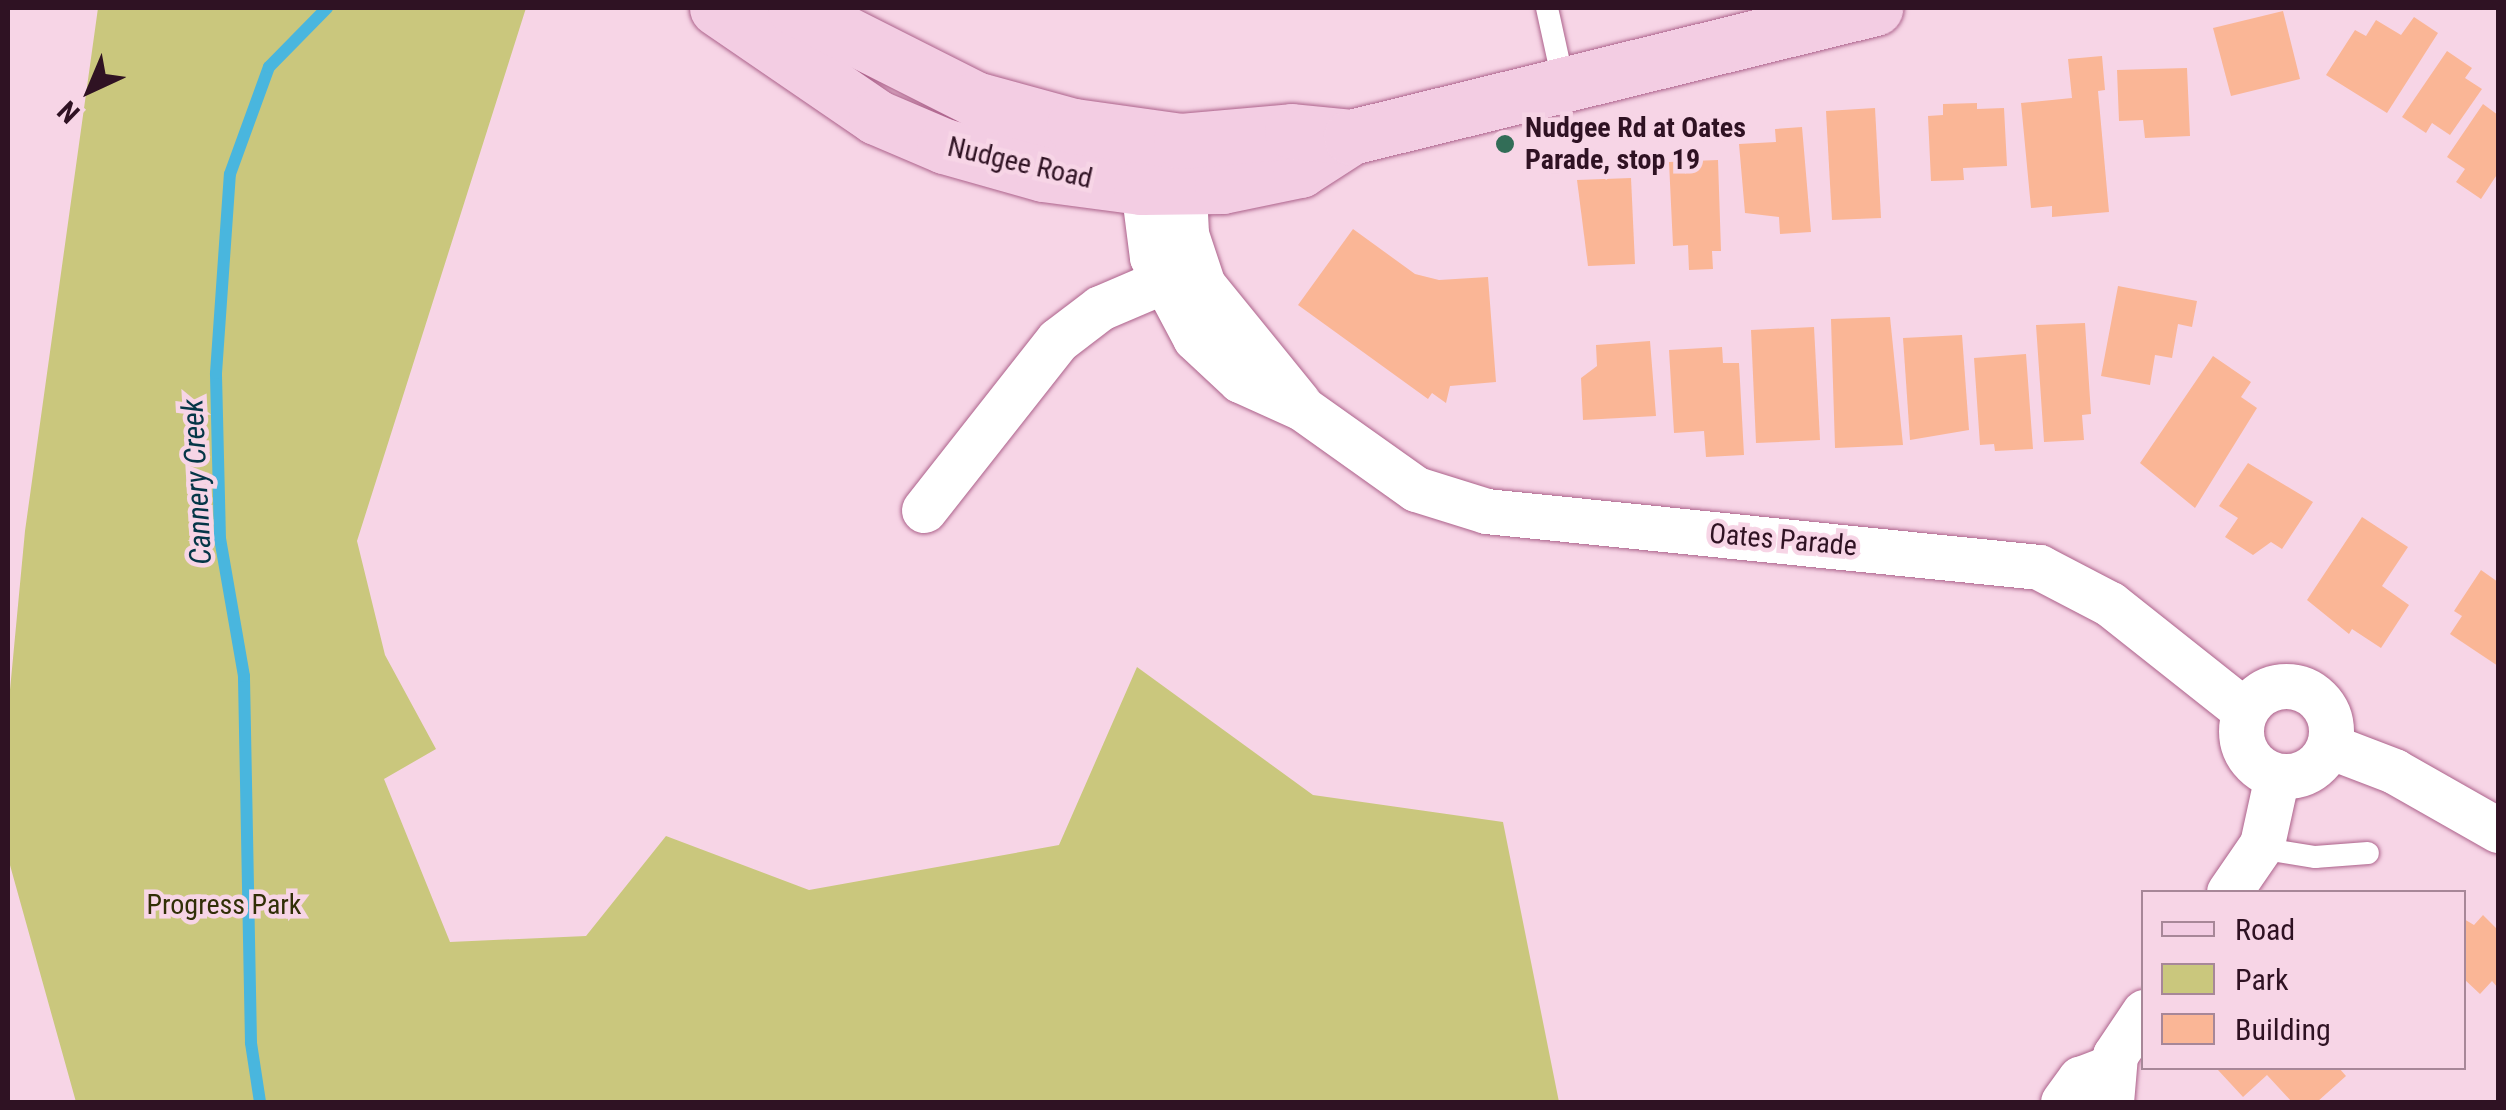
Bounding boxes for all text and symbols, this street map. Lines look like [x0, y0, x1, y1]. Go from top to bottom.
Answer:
north arrow [40, 40, 140, 140]
text: N [51, 94, 86, 130]
place label: Nudgee Rd at Oates Parade, stop 19 [1525, 111, 1746, 177]
street label: Nudgee Road [944, 130, 1096, 196]
marker: Nudgee Rd at Oates Parade, stop 19 [1494, 133, 1516, 155]
water label: Cannery Creek [175, 398, 219, 566]
street label: Oates Parade [1708, 517, 1858, 563]
park label: Progress Park [147, 888, 301, 922]
legend [2141, 890, 2466, 1070]
text: Road [2235, 912, 2295, 947]
text: Park [2235, 962, 2289, 997]
text: Building [2235, 1012, 2331, 1047]

